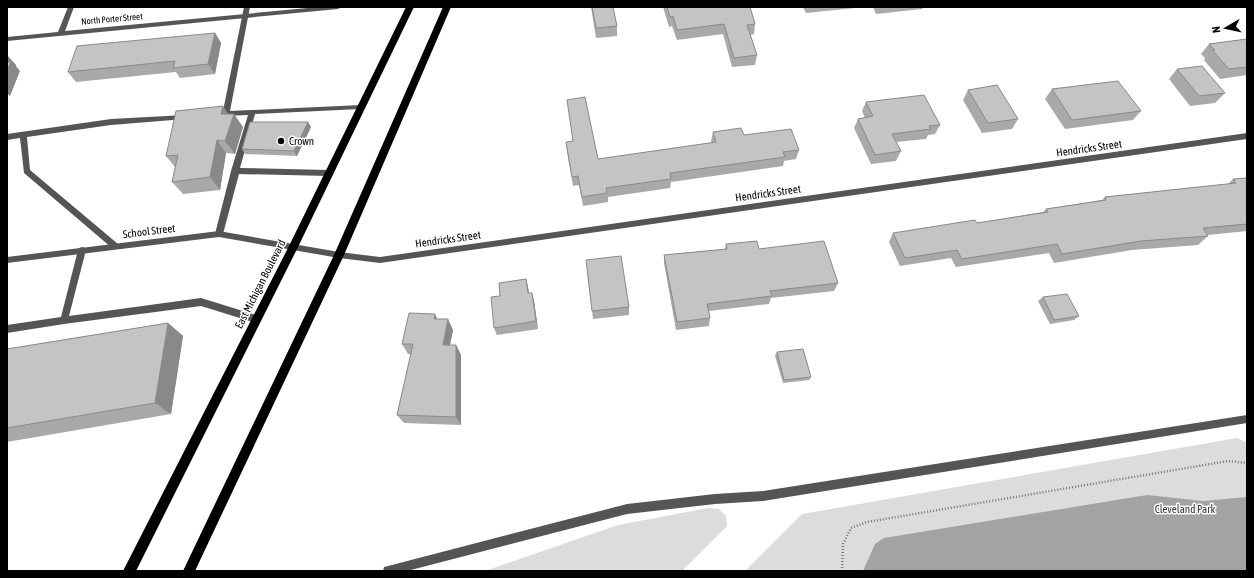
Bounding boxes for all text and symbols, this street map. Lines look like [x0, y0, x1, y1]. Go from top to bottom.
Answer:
north arrow [1206, 8, 1246, 48]
street label: North Porter Street [81, 11, 144, 27]
text: N [1210, 25, 1223, 34]
place label: Crown [289, 135, 314, 147]
marker: Crown [276, 136, 286, 146]
street label: Hendricks Street [1055, 137, 1123, 159]
street label: Hendricks Street [734, 182, 802, 204]
street label: School Street [122, 222, 176, 240]
street label: Hendricks Street [414, 228, 482, 250]
street label: East Michigan Boulevard [232, 238, 288, 330]
park label: Cleveland Park [1155, 503, 1215, 515]

